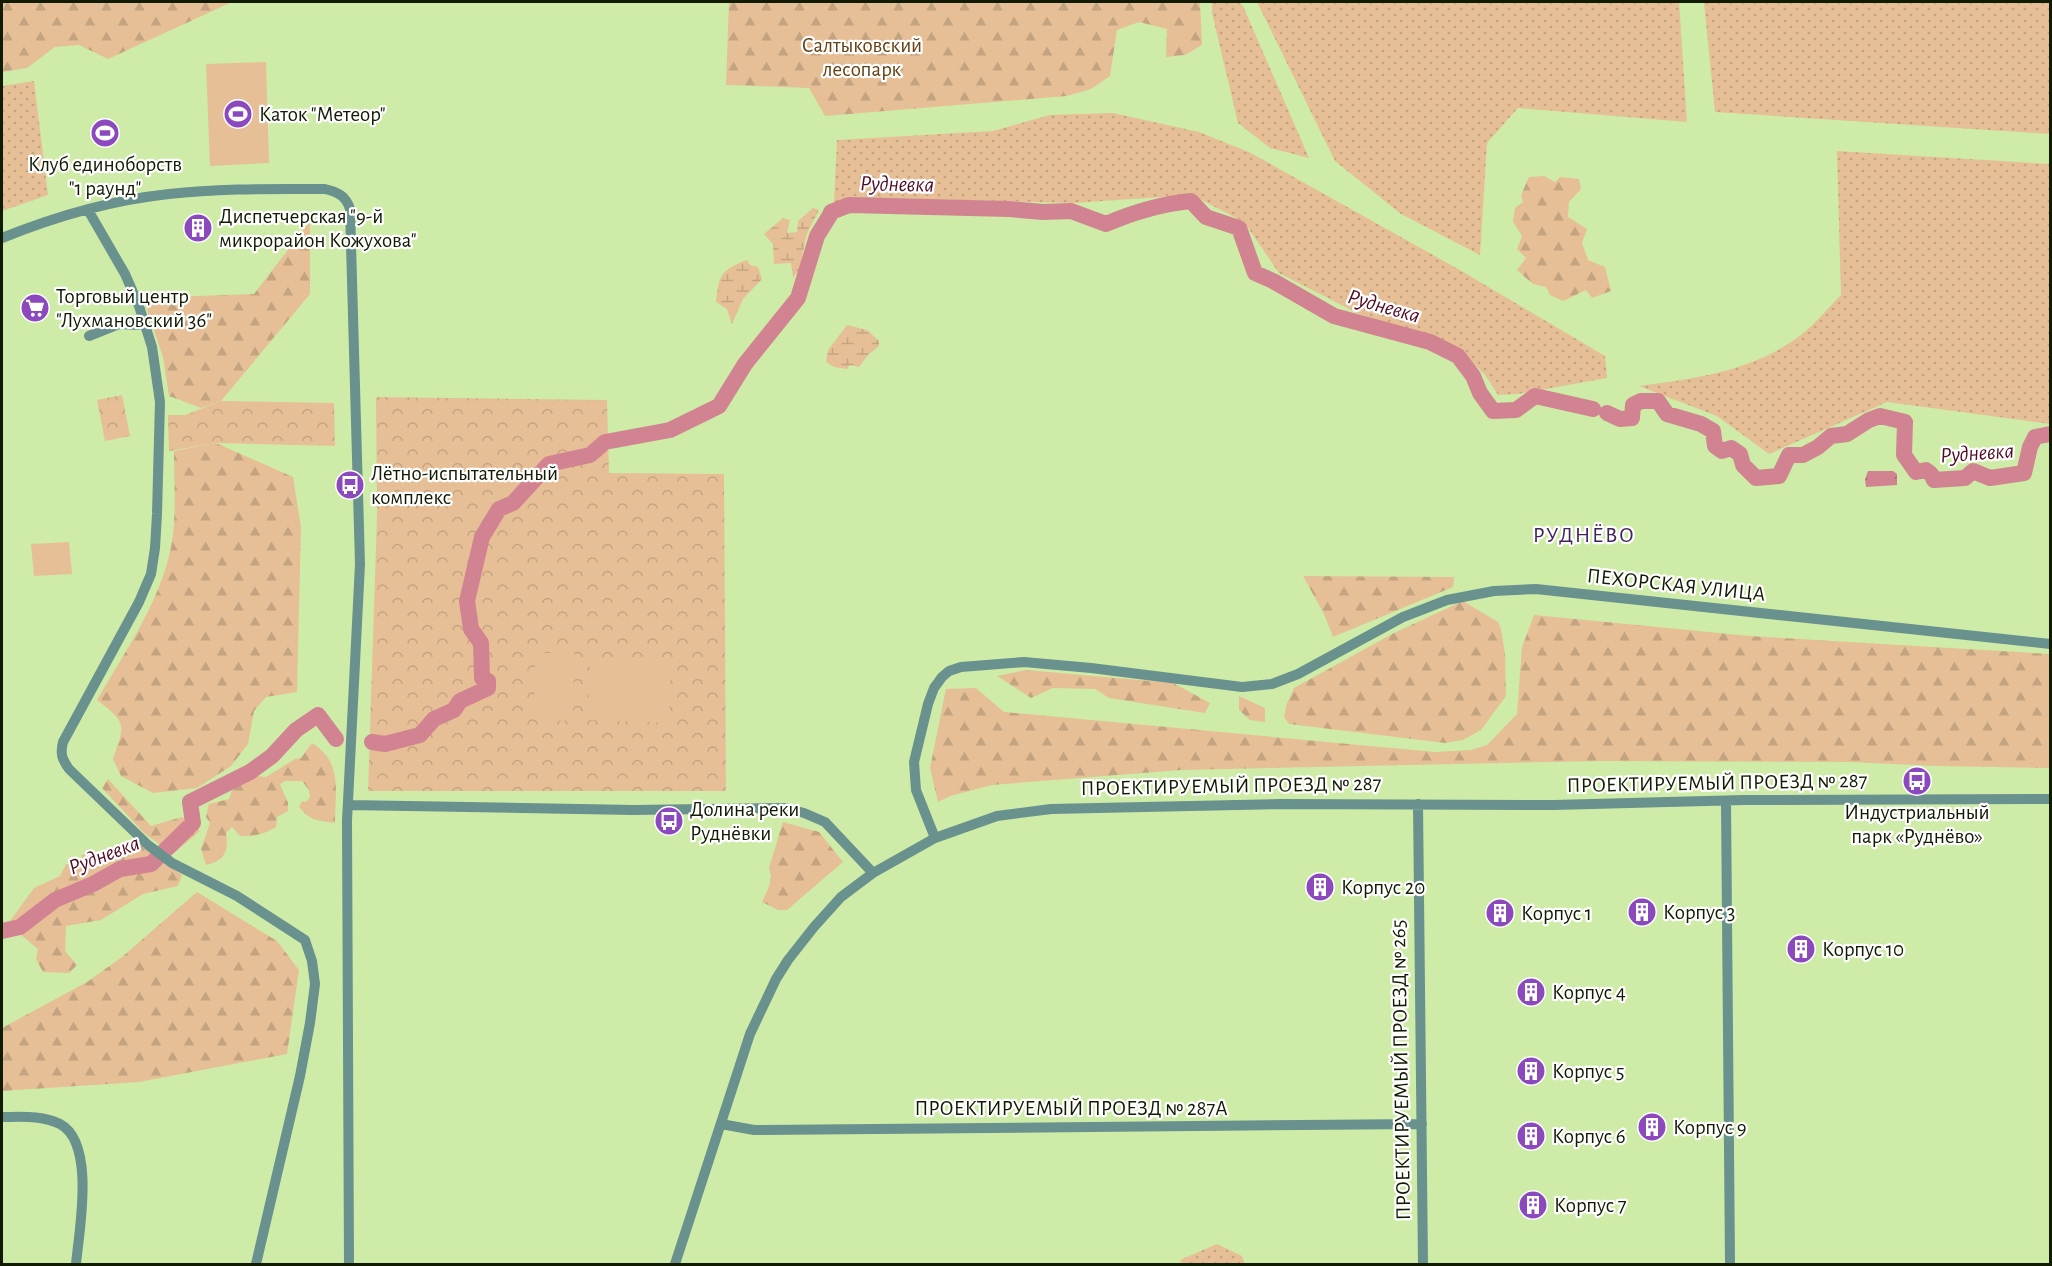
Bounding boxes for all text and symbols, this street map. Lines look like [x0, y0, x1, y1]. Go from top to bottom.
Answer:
park label: Салтыковский лесопарк [802, 35, 922, 80]
sports icon: Каток "Метеор" [222, 98, 254, 130]
place label: Каток "Метеор" [259, 104, 386, 125]
sports icon: Клуб единоборств "1 раунд" [89, 117, 121, 149]
place label: Клуб единоборств "1 раунд" [28, 154, 182, 199]
water label: Рудневка [860, 172, 934, 196]
place label: Диспетчерская "9-й микрорайон Кожухова" [219, 206, 417, 251]
building icon: Диспетчерская "9-й микрорайон Кожухова" [182, 212, 214, 244]
water label: Рудневка [1345, 285, 1423, 327]
place label: Торговый центр "Лухмановский 36" [56, 286, 212, 331]
supermarket icon: Торговый центр "Лухмановский 36" [19, 292, 51, 324]
water label: Рудневка [1939, 439, 2015, 467]
place label: Лётно-испытательный комплекс [371, 463, 558, 508]
bus stop icon: Лётно-испытательный комплекс [334, 469, 366, 501]
district label: РУДНЁВО [1533, 524, 1635, 546]
street label: ПЕХОРСКАЯ УЛИЦА [1586, 565, 1766, 605]
bus stop icon: Индустриальный парк «Руднёво» [1901, 765, 1933, 797]
street label: ПРОЕКТИРУЕМЫЙ ПРОЕЗД № 287 [1566, 769, 1868, 796]
street label: ПРОЕКТИРУЕМЫЙ ПРОЕЗД № 287 [1080, 772, 1382, 799]
place label: Долина реки Руднёвки [690, 799, 799, 844]
place label: Индустриальный парк «Руднёво» [1844, 802, 1990, 847]
bus stop icon: Долина реки Руднёвки [653, 805, 685, 837]
water label: Рудневка [66, 831, 142, 879]
building icon: Корпус 20 [1304, 871, 1336, 903]
place label: Корпус 20 [1341, 877, 1425, 898]
building icon: Корпус 3 [1626, 896, 1658, 928]
building icon: Корпус 1 [1484, 897, 1516, 929]
place label: Корпус 3 [1663, 902, 1735, 923]
place label: Корпус 1 [1521, 903, 1592, 924]
street label: ПРОЕКТИРУЕМЫЙ ПРОЕЗД № 265 [1387, 920, 1414, 1220]
building icon: Корпус 10 [1785, 933, 1817, 965]
place label: Корпус 10 [1822, 939, 1904, 960]
building icon: Корпус 4 [1515, 976, 1547, 1008]
place label: Корпус 4 [1552, 982, 1626, 1003]
building icon: Корпус 5 [1515, 1055, 1547, 1087]
place label: Корпус 5 [1552, 1061, 1624, 1082]
street label: ПРОЕКТИРУЕМЫЙ ПРОЕЗД № 287А [914, 1097, 1228, 1119]
building icon: Корпус 9 [1636, 1111, 1668, 1143]
place label: Корпус 9 [1673, 1117, 1747, 1138]
building icon: Корпус 6 [1515, 1120, 1547, 1152]
place label: Корпус 6 [1552, 1126, 1626, 1147]
building icon: Корпус 7 [1517, 1189, 1549, 1221]
place label: Корпус 7 [1554, 1195, 1627, 1216]

